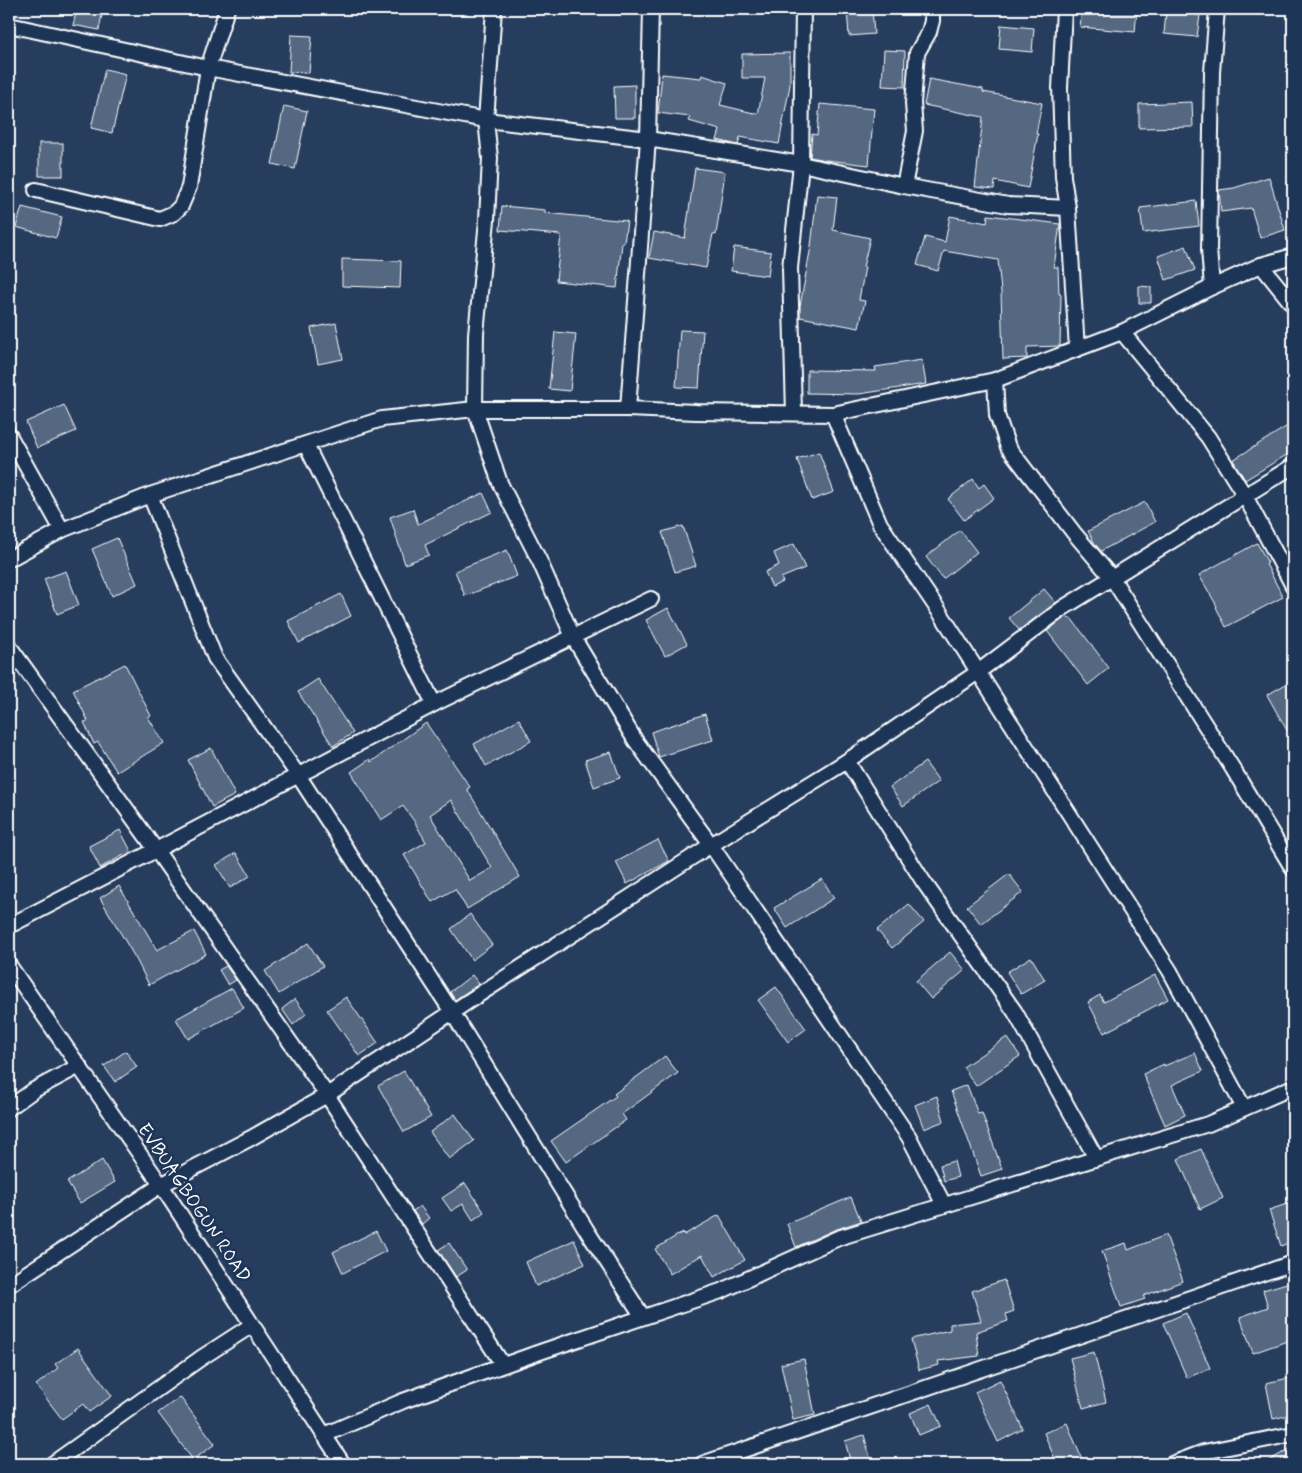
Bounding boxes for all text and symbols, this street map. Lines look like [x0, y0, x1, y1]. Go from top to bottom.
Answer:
street label: EVBUAGBOGUN ROAD [131, 1119, 257, 1287]

